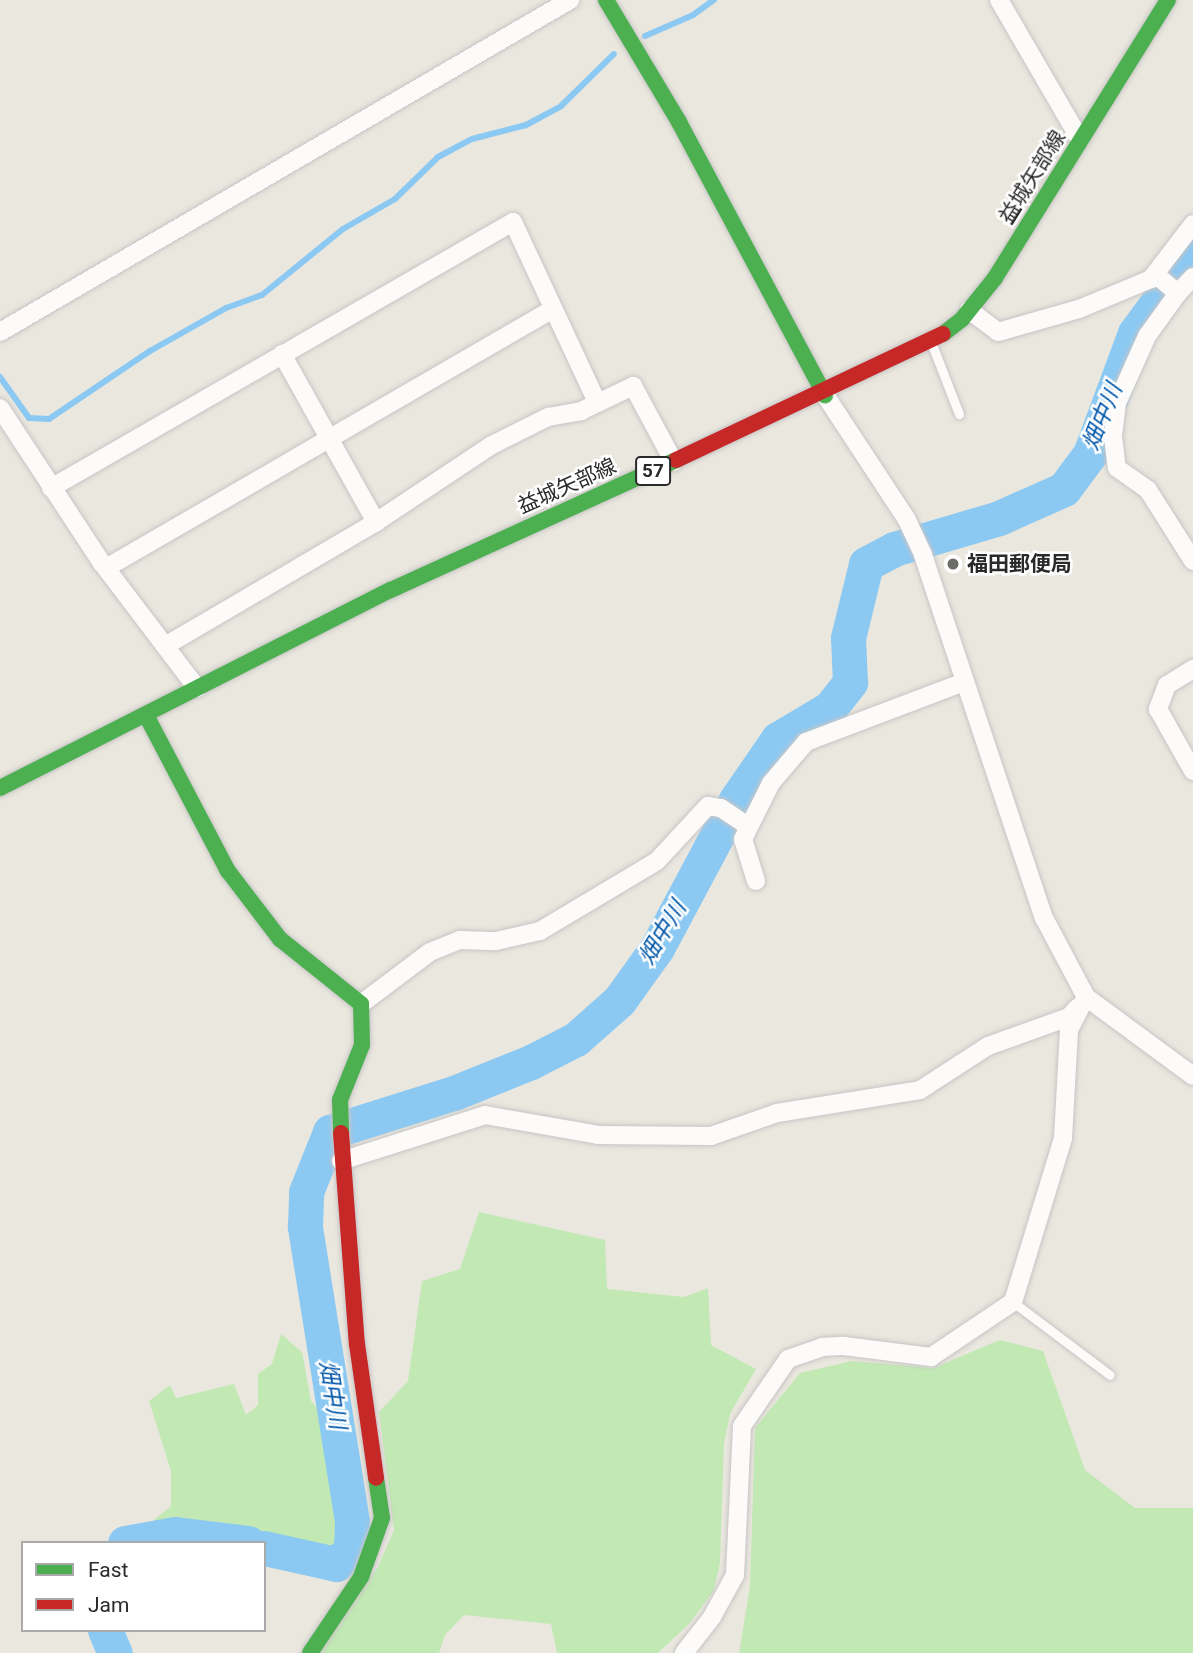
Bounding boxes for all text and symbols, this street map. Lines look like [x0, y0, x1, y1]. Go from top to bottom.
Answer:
street label: 益城矢部線 [993, 126, 1071, 228]
water label: 畑中川 [1077, 380, 1129, 454]
street label: 益城矢部線 [514, 453, 620, 519]
road number: 57 [634, 456, 672, 486]
place label: 福田郵便局 [967, 551, 1072, 577]
marker: 福田郵便局 [945, 556, 961, 572]
water label: 畑中川 [633, 896, 693, 970]
water label: 畑中川 [313, 1359, 351, 1431]
legend [21, 1541, 266, 1632]
text: Fast [88, 1558, 128, 1582]
text: Jam [88, 1593, 129, 1617]

